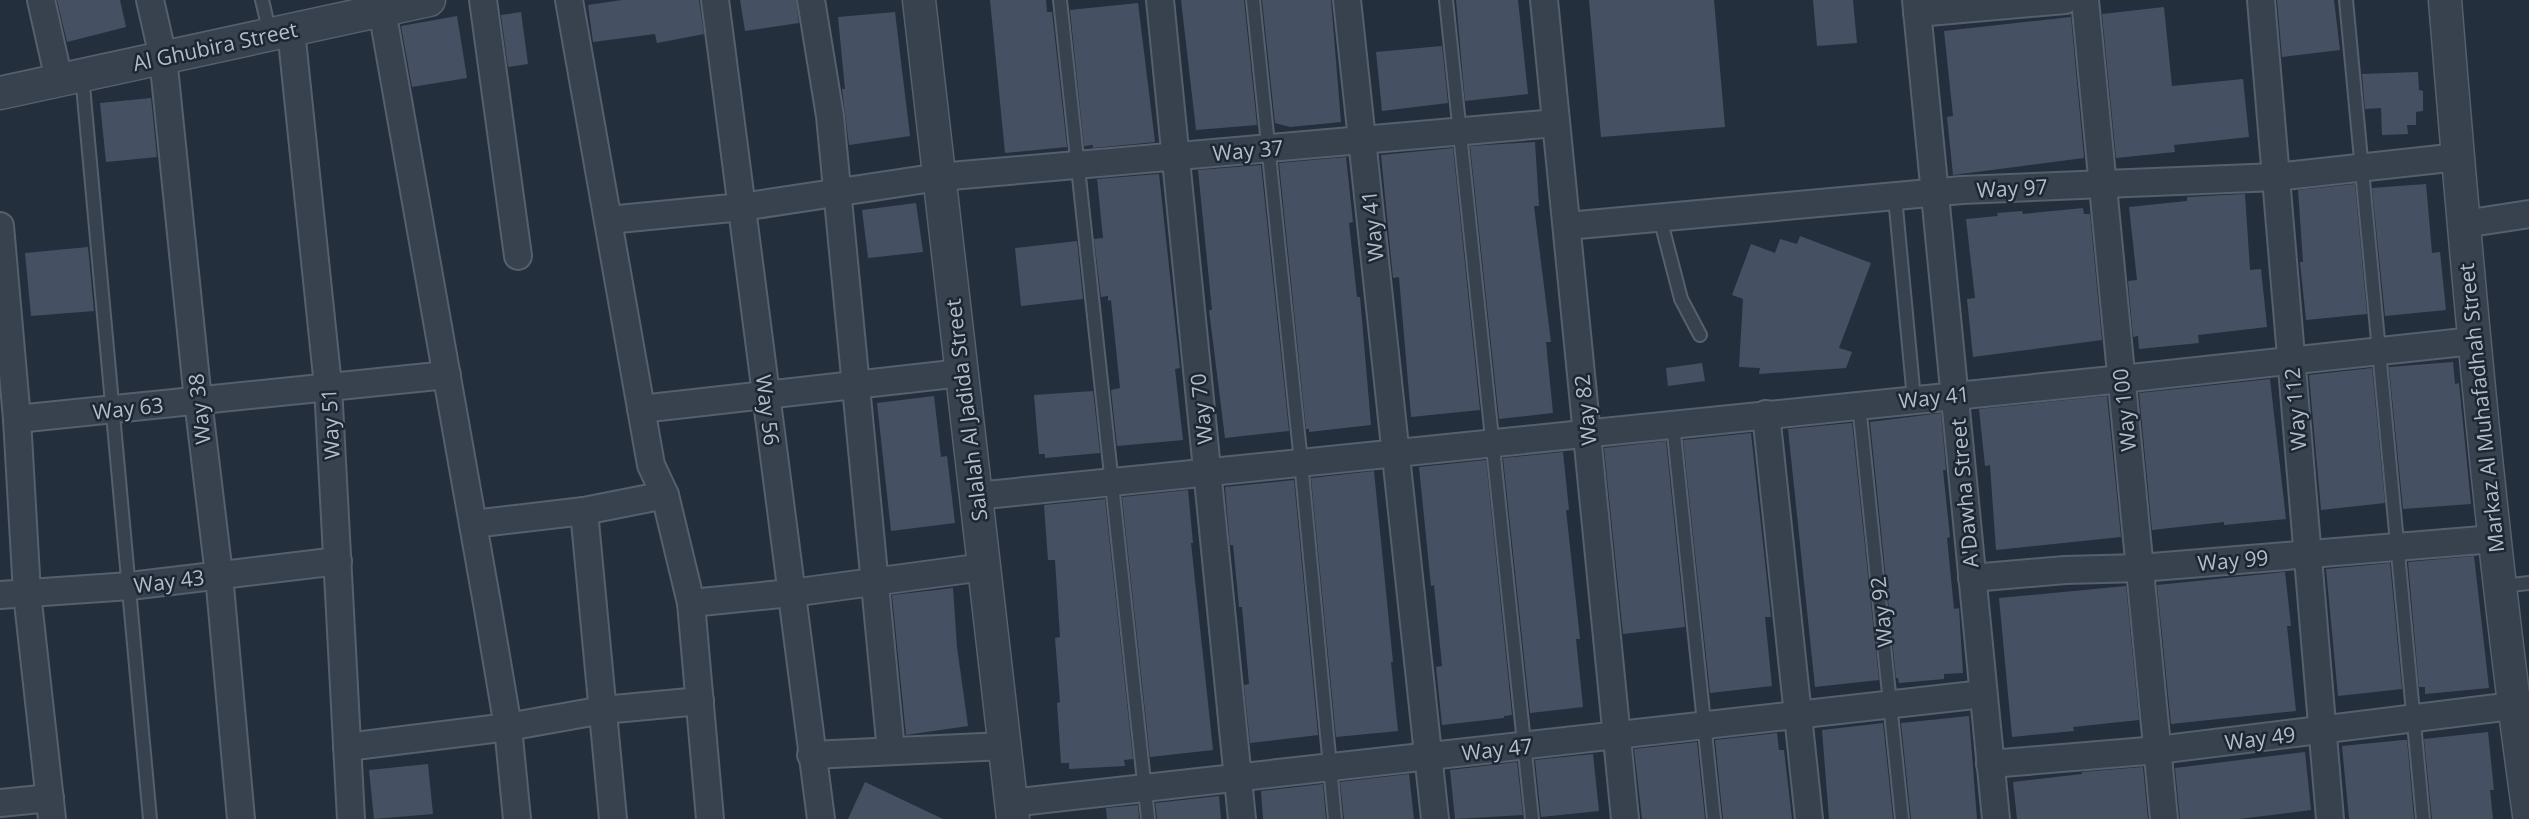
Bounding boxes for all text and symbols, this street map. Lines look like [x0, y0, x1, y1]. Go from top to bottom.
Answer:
street label: Al Ghubira Street [130, 15, 300, 77]
street label: Way 37 [1211, 133, 1285, 167]
street label: Way 97 [1976, 172, 2048, 204]
street label: Way 41 [1354, 189, 1390, 263]
street label: Markaz Al Muhafadhah Street [2452, 262, 2510, 554]
street label: Salalah Al Jadida Street [938, 297, 994, 523]
street label: Way 112 [2277, 366, 2313, 452]
street label: Way 100 [2106, 367, 2142, 453]
street label: Way 38 [181, 372, 217, 446]
street label: Way 70 [1183, 372, 1219, 446]
street label: Way 56 [750, 373, 786, 447]
street label: Way 82 [1567, 373, 1603, 447]
street label: Way 41 [1897, 379, 1971, 415]
street label: Way 51 [314, 388, 346, 460]
street label: Way 63 [91, 390, 165, 426]
street label: A'Dawha Street [1944, 417, 1984, 569]
street label: Way 99 [2196, 543, 2270, 577]
street label: Way 43 [132, 563, 206, 599]
street label: Way 92 [1863, 575, 1899, 649]
street label: Way 49 [2223, 720, 2297, 756]
street label: Way 47 [1460, 731, 1534, 767]

